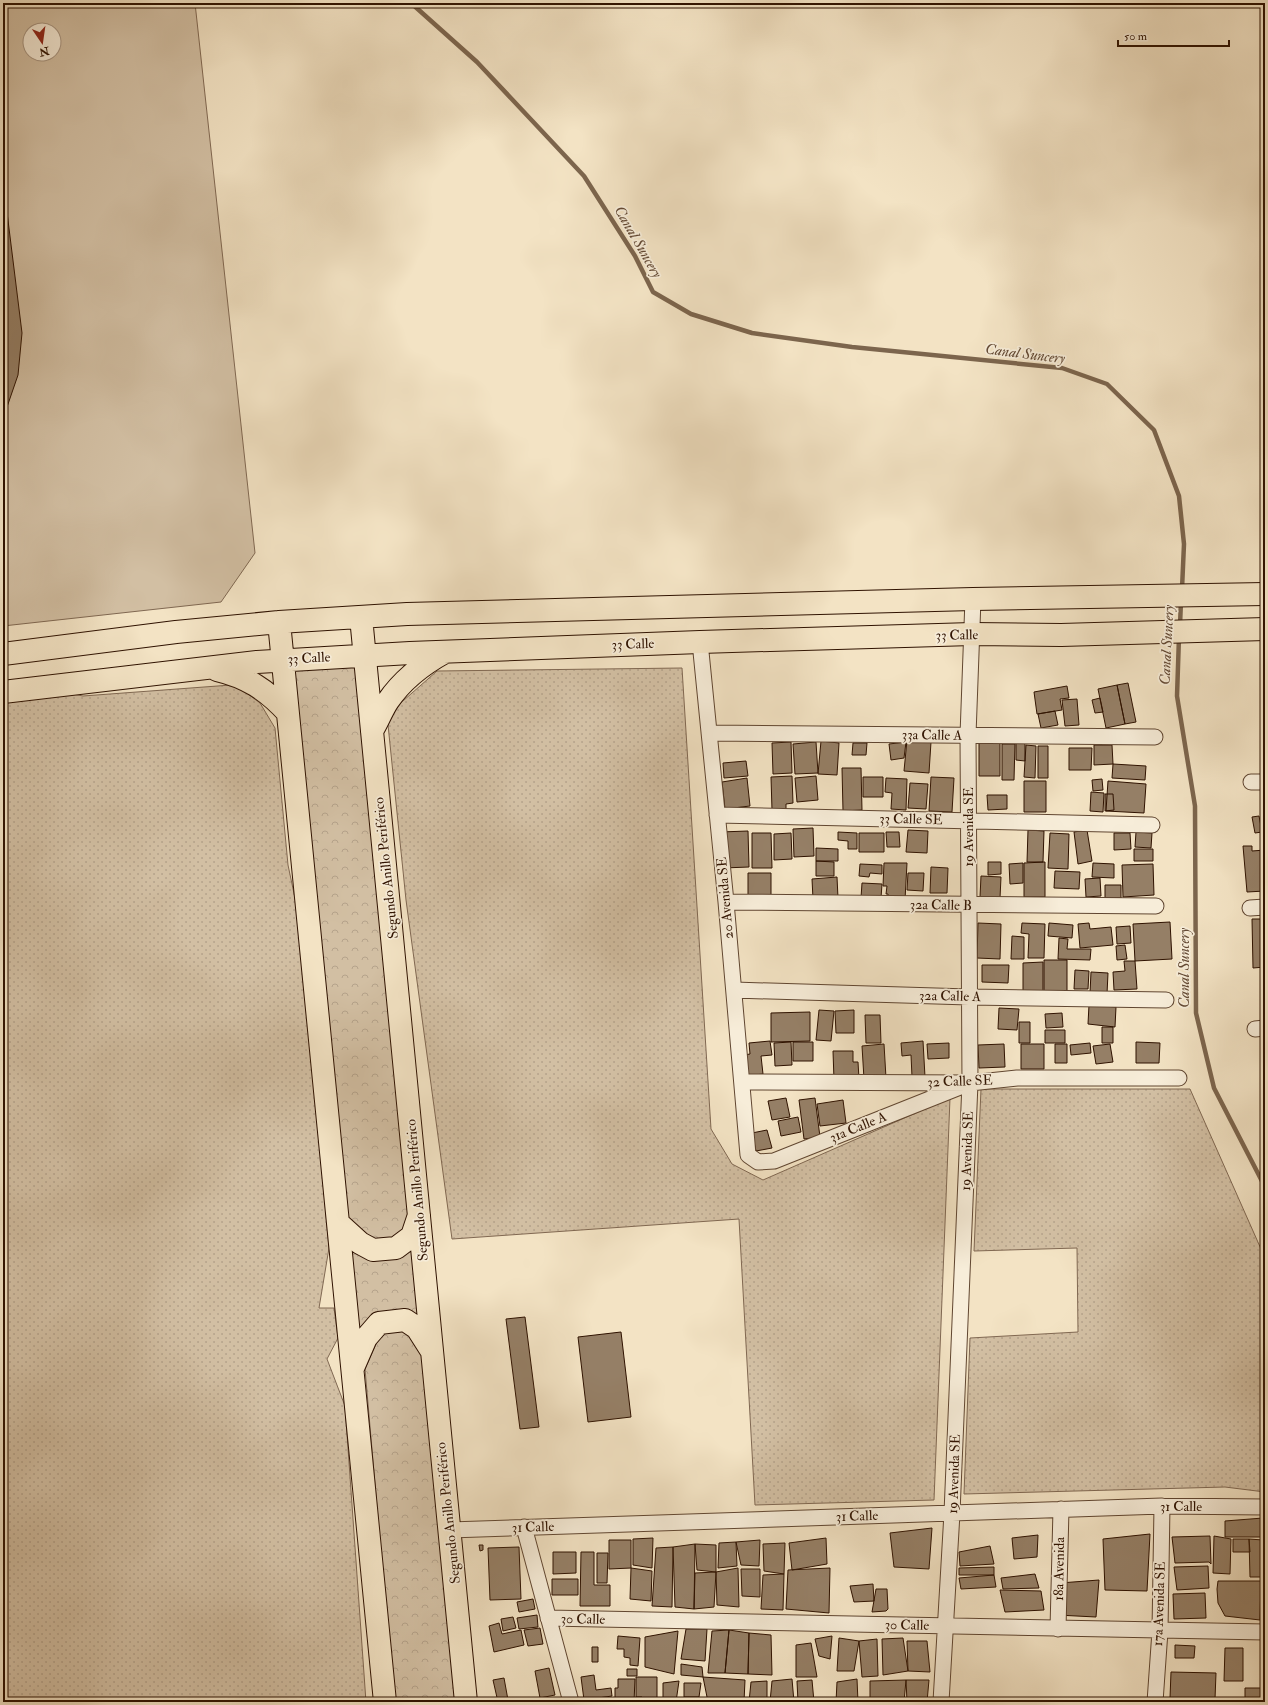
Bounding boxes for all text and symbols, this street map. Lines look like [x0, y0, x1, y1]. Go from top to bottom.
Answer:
north arrow [22, 22, 62, 62]
scale bar [1118, 22, 1229, 48]
text: 50 m [1124, 29, 1148, 44]
text: N [37, 44, 51, 59]
water label: Canal Suncery [610, 203, 667, 282]
water label: Canal Suncery [984, 340, 1067, 368]
water label: Canal Suncery [1155, 604, 1179, 686]
street label: 33 Calle [936, 626, 979, 644]
street label: 33 Calle [611, 635, 655, 653]
street label: 33 Calle [287, 648, 331, 668]
street label: 33a Calle A [902, 726, 962, 744]
street label: 19 Avenida SE [960, 787, 977, 867]
street label: Segundo Anillo Periférico [370, 796, 402, 940]
street label: 33 Calle SE [879, 810, 943, 828]
street label: 20 Avenida SE [713, 856, 737, 940]
street label: 32a Calle B [910, 896, 972, 914]
water label: Canal Suncery [1175, 927, 1194, 1008]
street label: 32a Calle A [919, 987, 981, 1005]
street label: 32 Calle SE [927, 1071, 993, 1091]
street label: 31a Calle A [827, 1108, 889, 1146]
street label: 19 Avenida SE [957, 1111, 977, 1191]
street label: Segundo Anillo Periférico [402, 1118, 432, 1262]
street label: 19 Avenida SE [944, 1434, 964, 1514]
street label: Segundo Anillo Periférico [432, 1441, 464, 1585]
street label: 31 Calle [1160, 1498, 1202, 1515]
street label: 31 Calle [836, 1507, 879, 1525]
street label: 31 Calle [512, 1518, 555, 1536]
street label: 18a Avenida [1050, 1537, 1068, 1601]
street label: 17a Avenida SE [1149, 1561, 1169, 1647]
street label: 30 Calle [561, 1610, 606, 1628]
street label: 30 Calle [885, 1616, 930, 1634]

